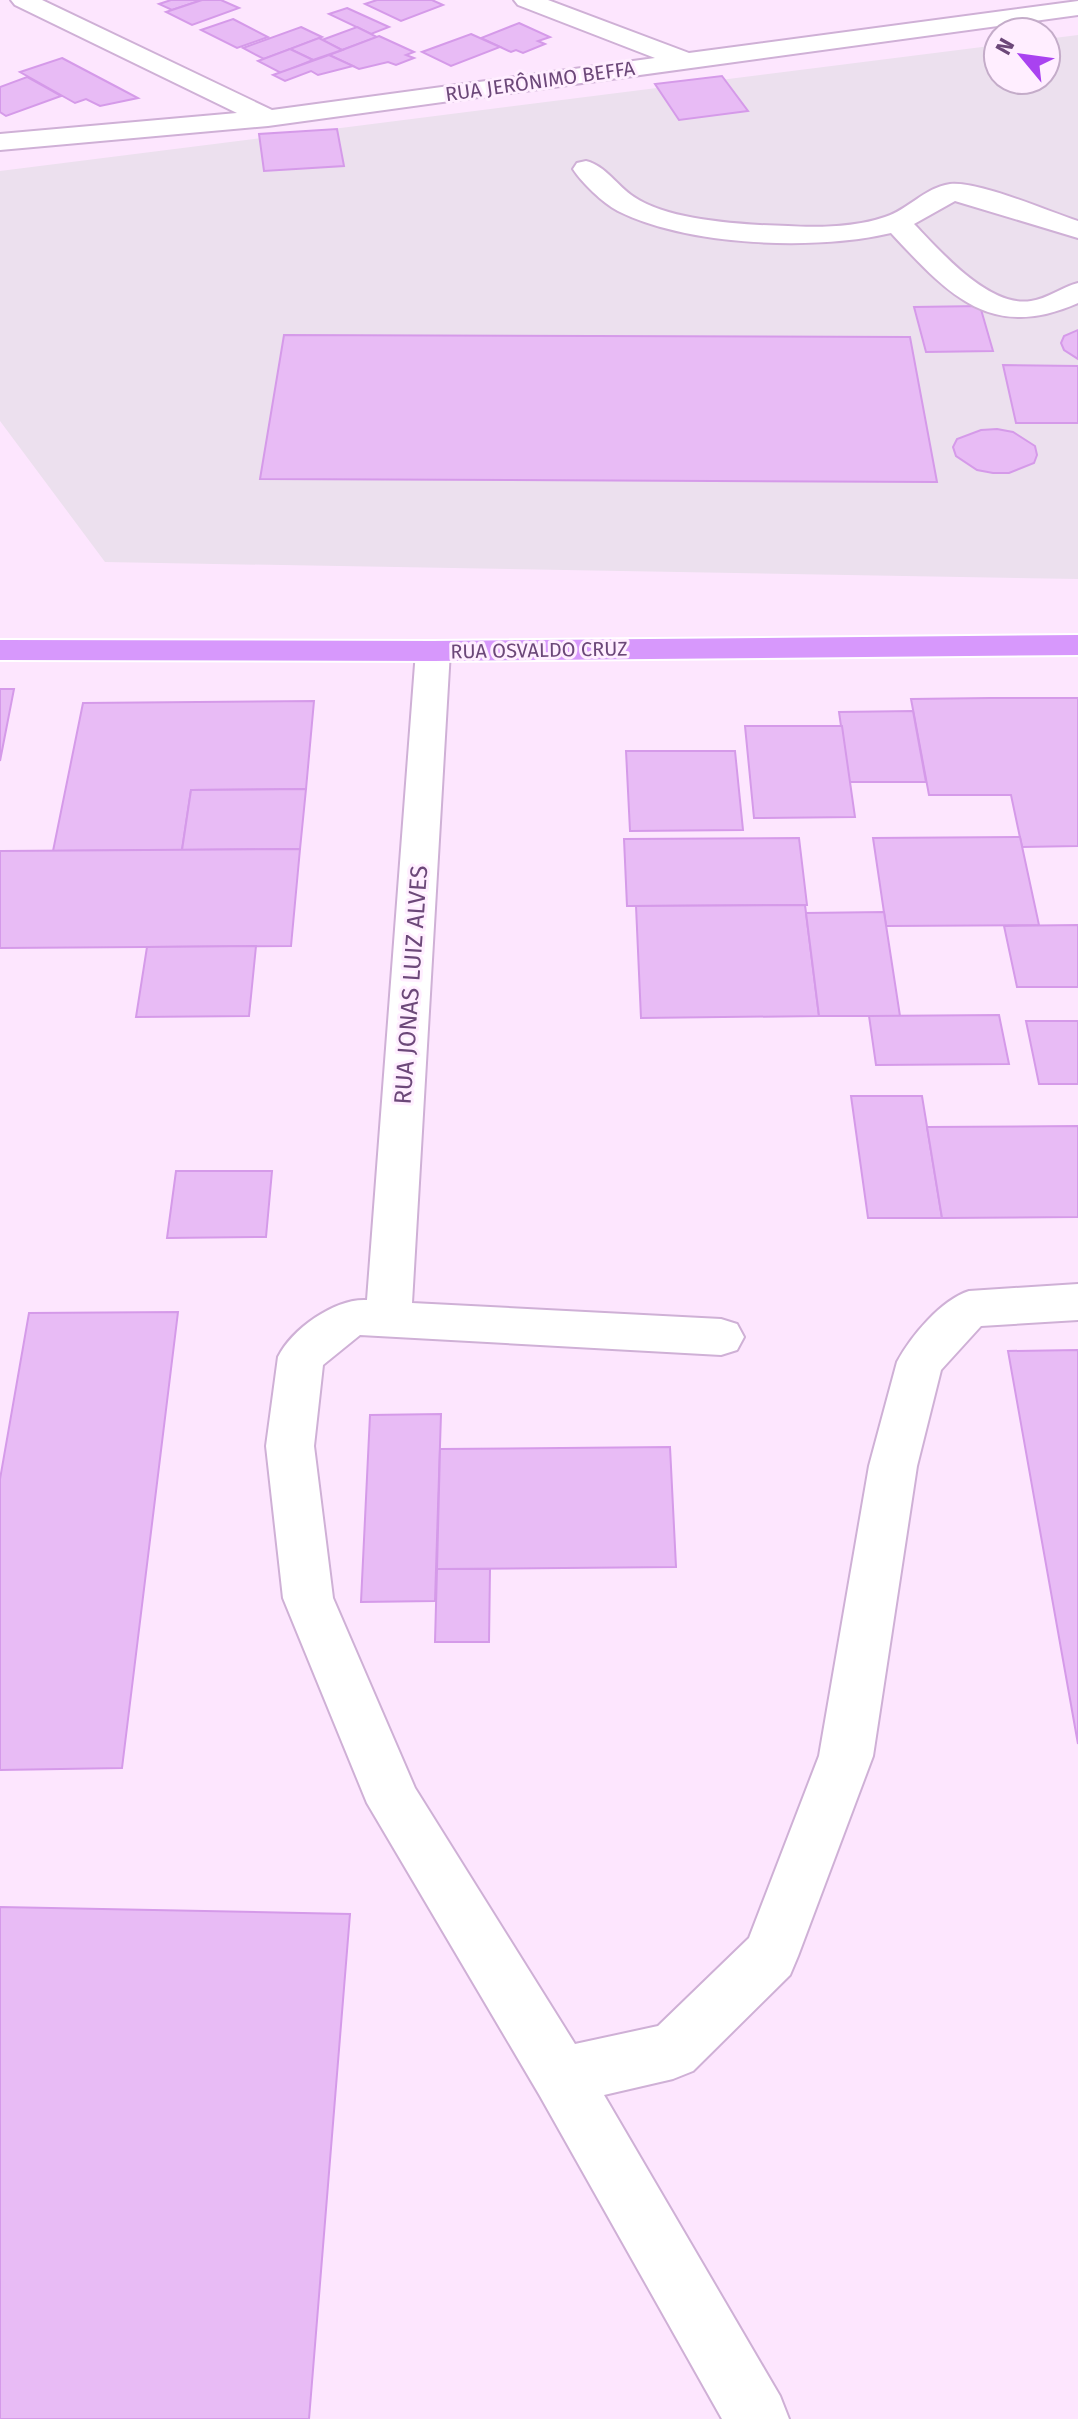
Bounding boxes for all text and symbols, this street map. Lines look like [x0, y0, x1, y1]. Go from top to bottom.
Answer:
north arrow [982, 16, 1062, 96]
text: N [990, 34, 1020, 59]
street label: RUA JERÔNIMO BEFFA [444, 56, 637, 106]
street label: RUA OSVALDO CRUZ [450, 636, 628, 664]
street label: RUA JONAS LUIZ ALVES [389, 864, 433, 1106]

